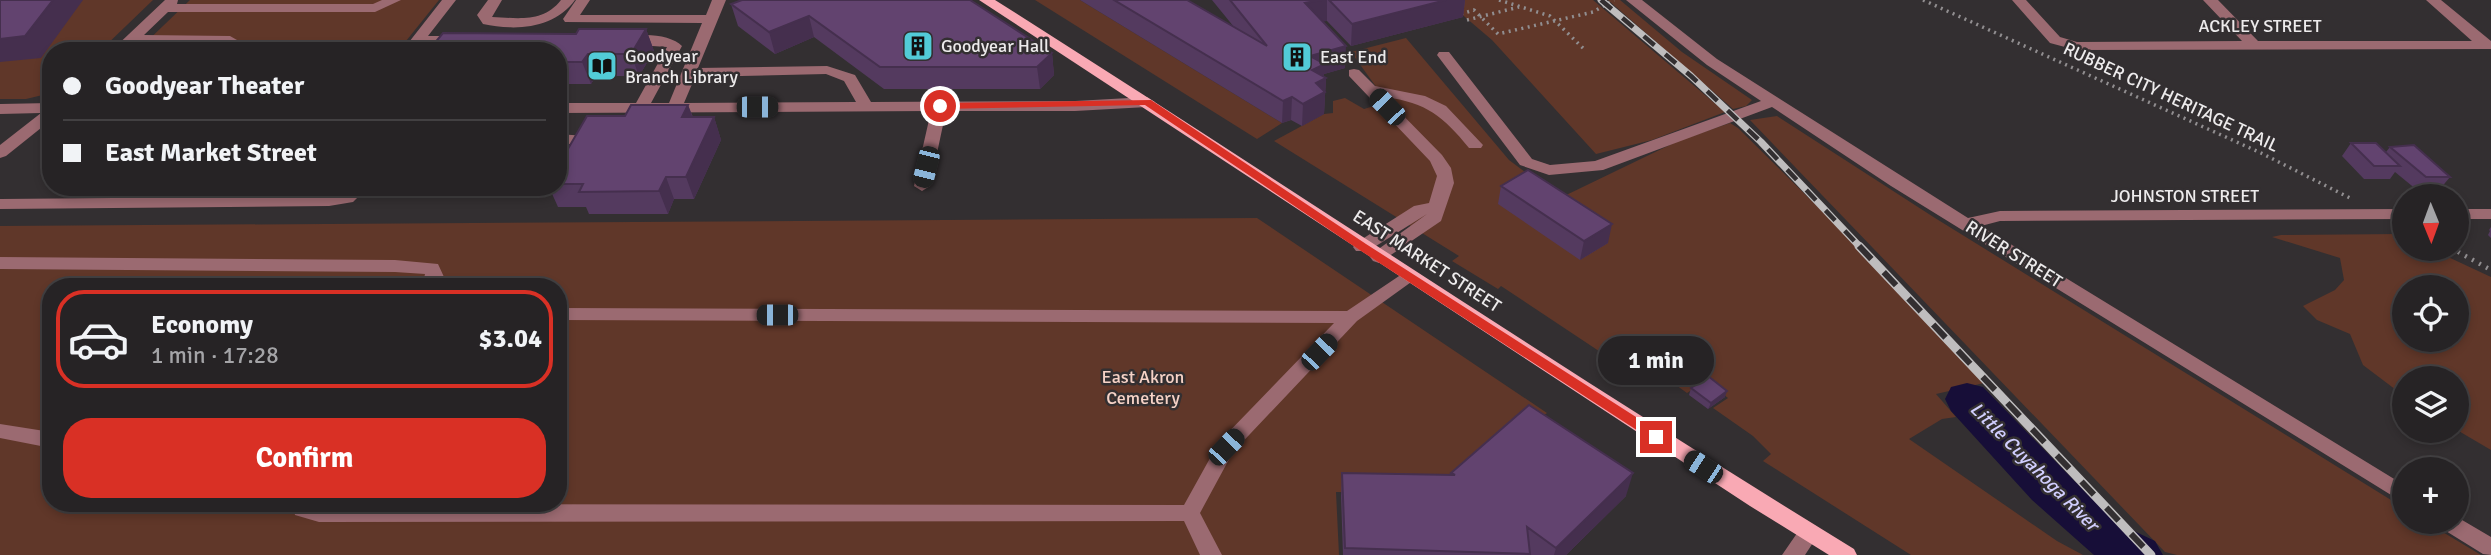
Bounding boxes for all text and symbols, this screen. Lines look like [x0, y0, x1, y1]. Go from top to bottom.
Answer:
street label: ACKLEY STREET [2198, 15, 2322, 37]
building icon: Goodyear Hall [901, 29, 935, 63]
place label: Goodyear Hall [941, 35, 1049, 57]
street label: RUBBER CITY HERITAGE TRAIL [2060, 37, 2282, 157]
building icon: East End [1280, 40, 1314, 74]
place label: Goodyear Branch Library [625, 45, 738, 88]
place label: East End [1320, 46, 1387, 68]
library icon: Goodyear Branch Library [585, 49, 619, 83]
text: Goodyear Theater [105, 70, 304, 102]
car [1365, 85, 1410, 129]
route start [924, 90, 956, 122]
car [737, 97, 779, 118]
text: East Market Street [105, 137, 317, 169]
car [911, 144, 942, 190]
north arrow [2392, 184, 2469, 261]
map controls [2392, 184, 2469, 534]
street label: JOHNSTON STREET [2111, 185, 2259, 207]
street label: EAST MARKET STREET [1349, 205, 1505, 317]
street label: RIVER STREET [1962, 216, 2067, 292]
button: locate [2392, 275, 2469, 352]
car [757, 305, 799, 326]
icon: car [67, 308, 130, 371]
text: Economy [151, 309, 253, 341]
text: $3.04 [478, 323, 542, 355]
car [1297, 330, 1342, 374]
callout: 1 min [1598, 336, 1714, 384]
text: 1 min · 17:28 [151, 341, 279, 370]
text: 1 min [1628, 346, 1684, 375]
park label: East Akron Cemetery [1102, 366, 1184, 409]
button: layers [2392, 366, 2469, 443]
water label: Little Cuyahoga River [1965, 397, 2106, 538]
button: Confirm [63, 418, 546, 498]
route end [1640, 421, 1672, 453]
car [1204, 425, 1249, 469]
car [1680, 447, 1727, 487]
button: + [2392, 457, 2469, 534]

